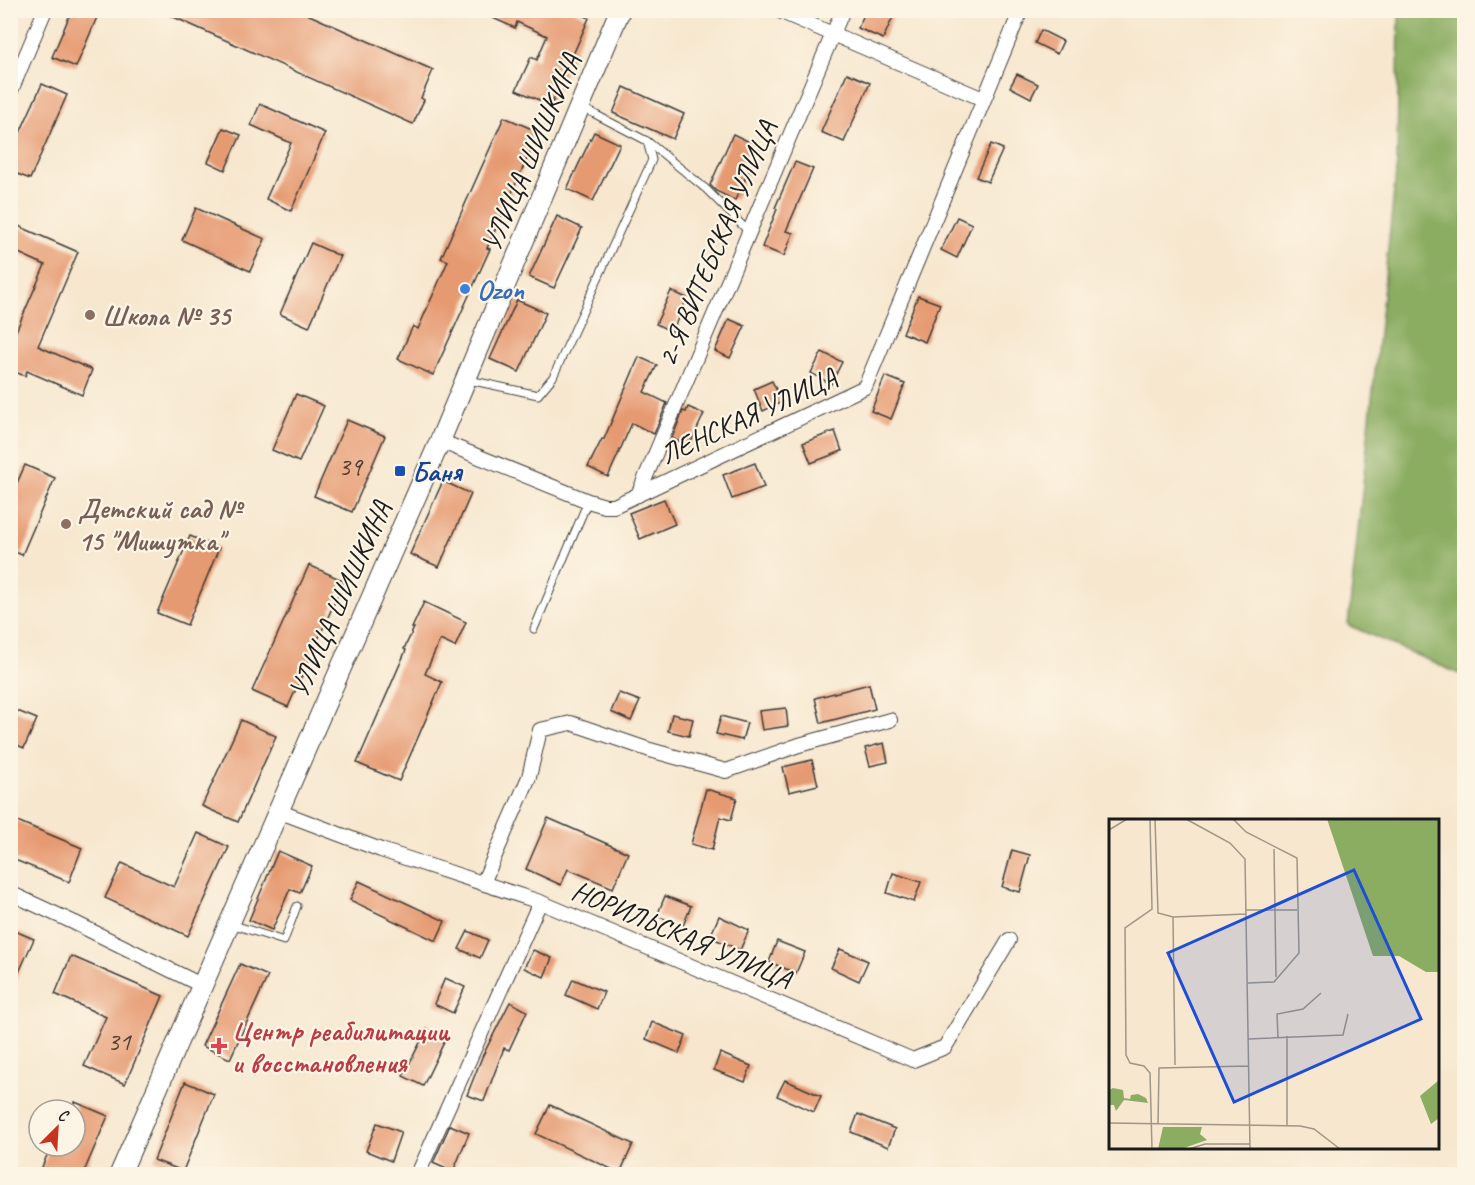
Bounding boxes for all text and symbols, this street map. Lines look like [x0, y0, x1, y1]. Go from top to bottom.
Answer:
street label: УЛИЦА ШИШКИНА [473, 47, 588, 256]
street label: 2-Я ВИТЕБСКАЯ УЛИЦА [649, 114, 784, 371]
place label: Ozon [477, 272, 525, 307]
marker: Ozon [458, 282, 472, 296]
place label: Школа № 35 [102, 298, 233, 333]
marker: Школа № 35 [83, 308, 97, 322]
street label: ЛЕНСКАЯ УЛИЦА [654, 359, 843, 472]
house number: 39 [338, 450, 364, 483]
place label: Баня [412, 454, 464, 489]
marker: Баня [393, 464, 407, 478]
place label: Детский сад № 15 "Мишутка" [78, 491, 245, 559]
street label: УЛИЦА ШИШКИНА [280, 495, 399, 703]
marker: Детский сад № 15 "Мишутка" [59, 517, 73, 531]
inset map [1109, 819, 1439, 1149]
street label: НОРИЛЬСКАЯ УЛИЦА [567, 873, 798, 997]
place label: Центр реабилитации и восстановления [232, 1013, 451, 1080]
house number: 31 [107, 1025, 132, 1058]
marker: Центр реабилитации и восстановления [210, 1037, 228, 1055]
north arrow [27, 1098, 87, 1158]
text: С [55, 1104, 72, 1127]

